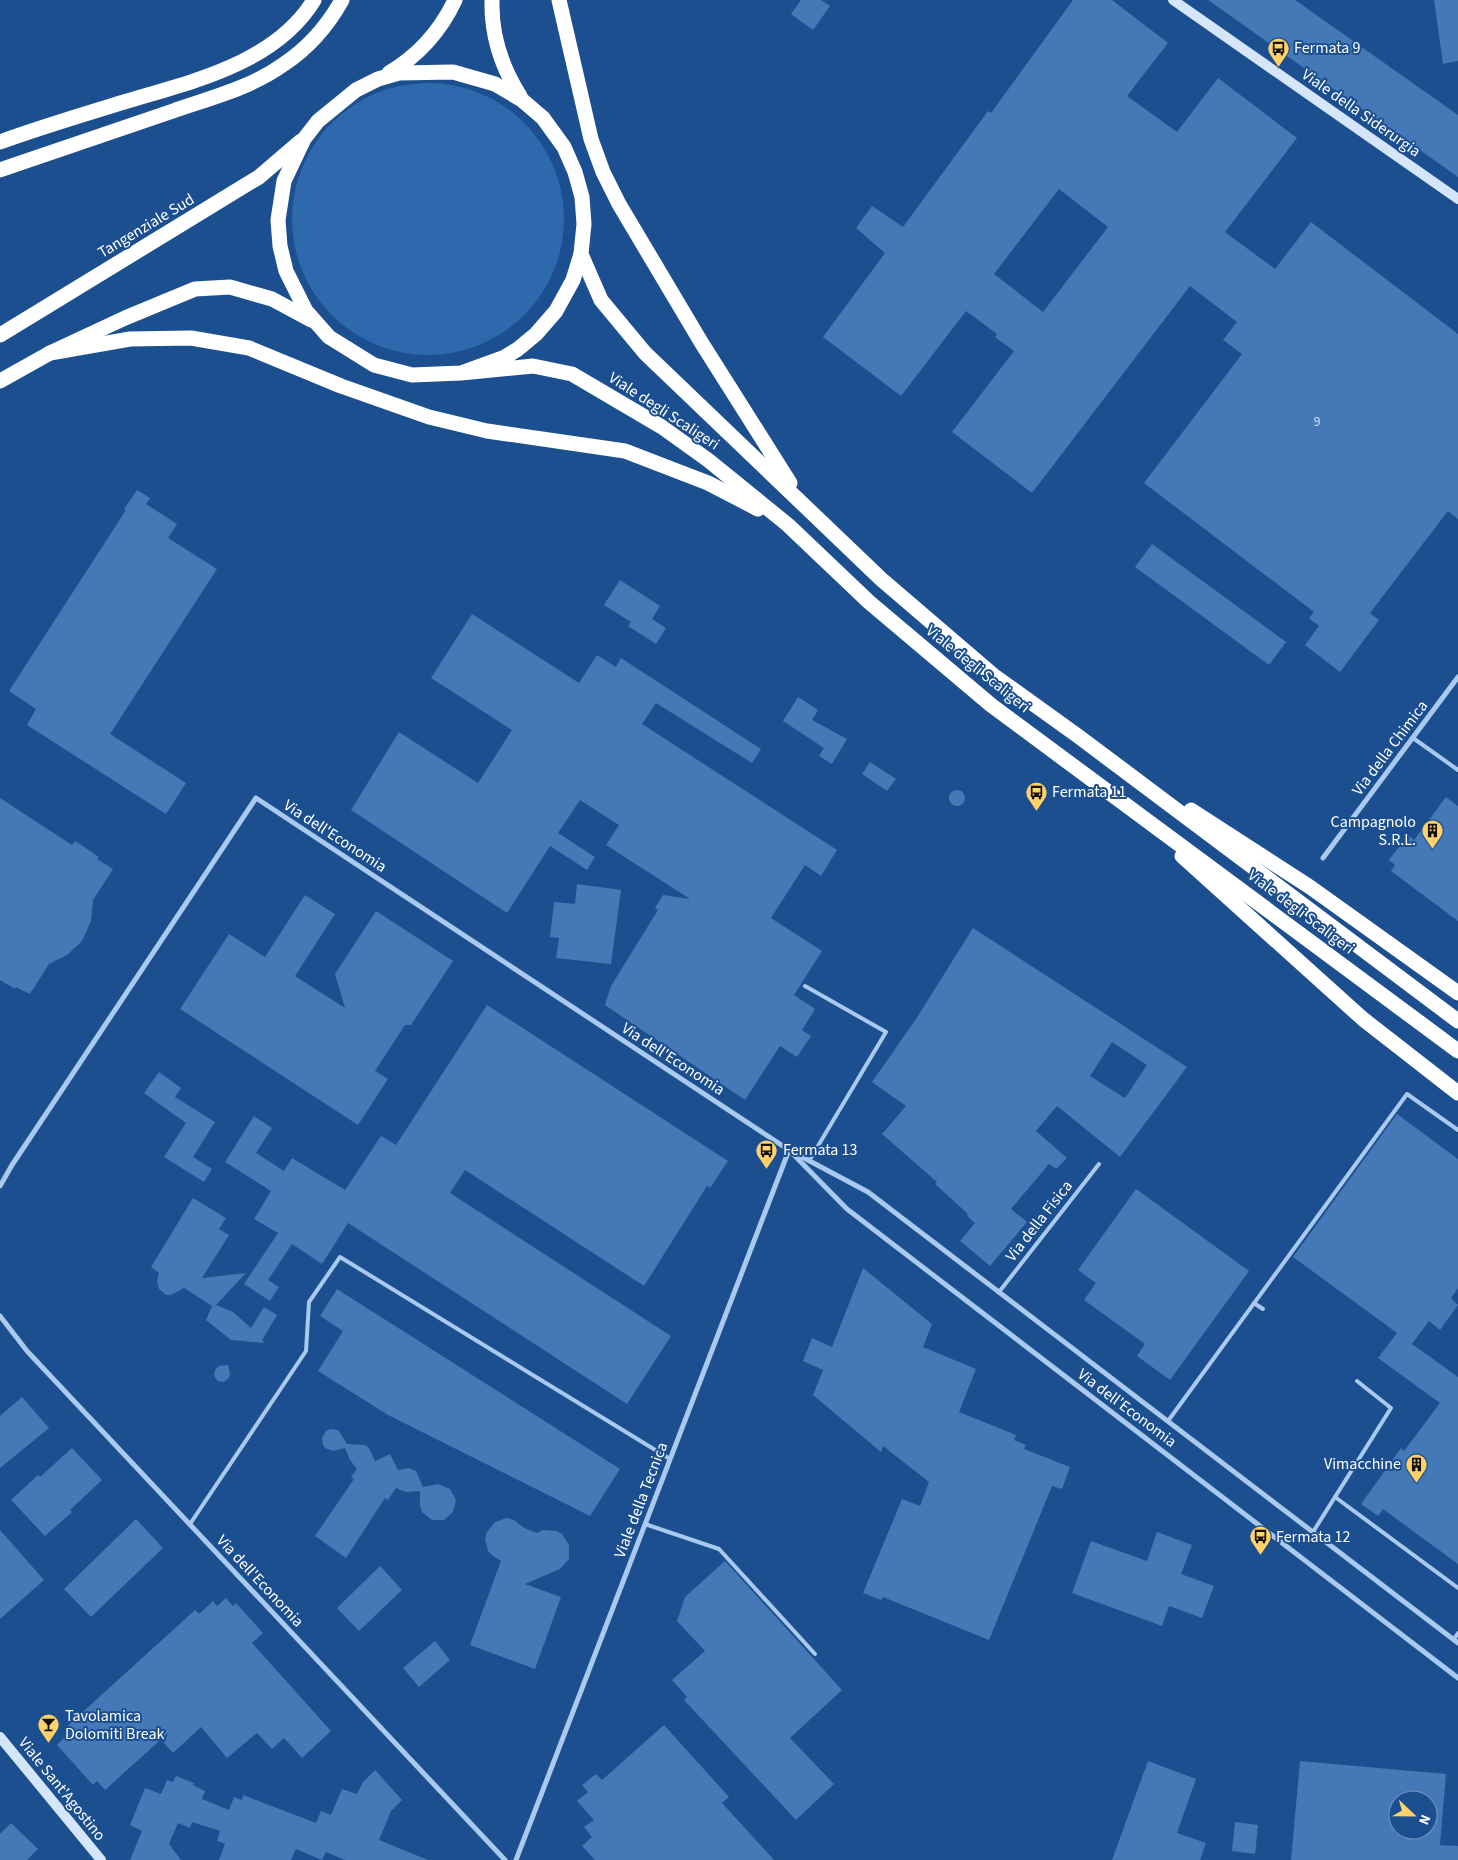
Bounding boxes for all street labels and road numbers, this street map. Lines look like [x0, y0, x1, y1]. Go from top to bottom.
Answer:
street label: Viale della Siderurgia [1297, 64, 1425, 162]
street label: Tangenziale Sud [94, 189, 198, 263]
street label: Viale degli Scaligeri [604, 367, 724, 455]
street label: Viale degli Scaligeri [921, 620, 1035, 718]
street label: Via della Chimica [1347, 696, 1433, 800]
street label: Via dell'Economia [279, 794, 391, 878]
street label: Viale degli Scaligeri [1243, 865, 1359, 959]
street label: Via dell'Economia [617, 1017, 729, 1101]
street label: Via della Fisica [1000, 1176, 1078, 1266]
street label: Via dell'Economia [1073, 1363, 1181, 1453]
street label: Viale della Tecnica [609, 1439, 673, 1561]
street label: Via dell'Economia [211, 1530, 309, 1632]
street label: Viale Sant'Agostino [13, 1732, 111, 1846]

